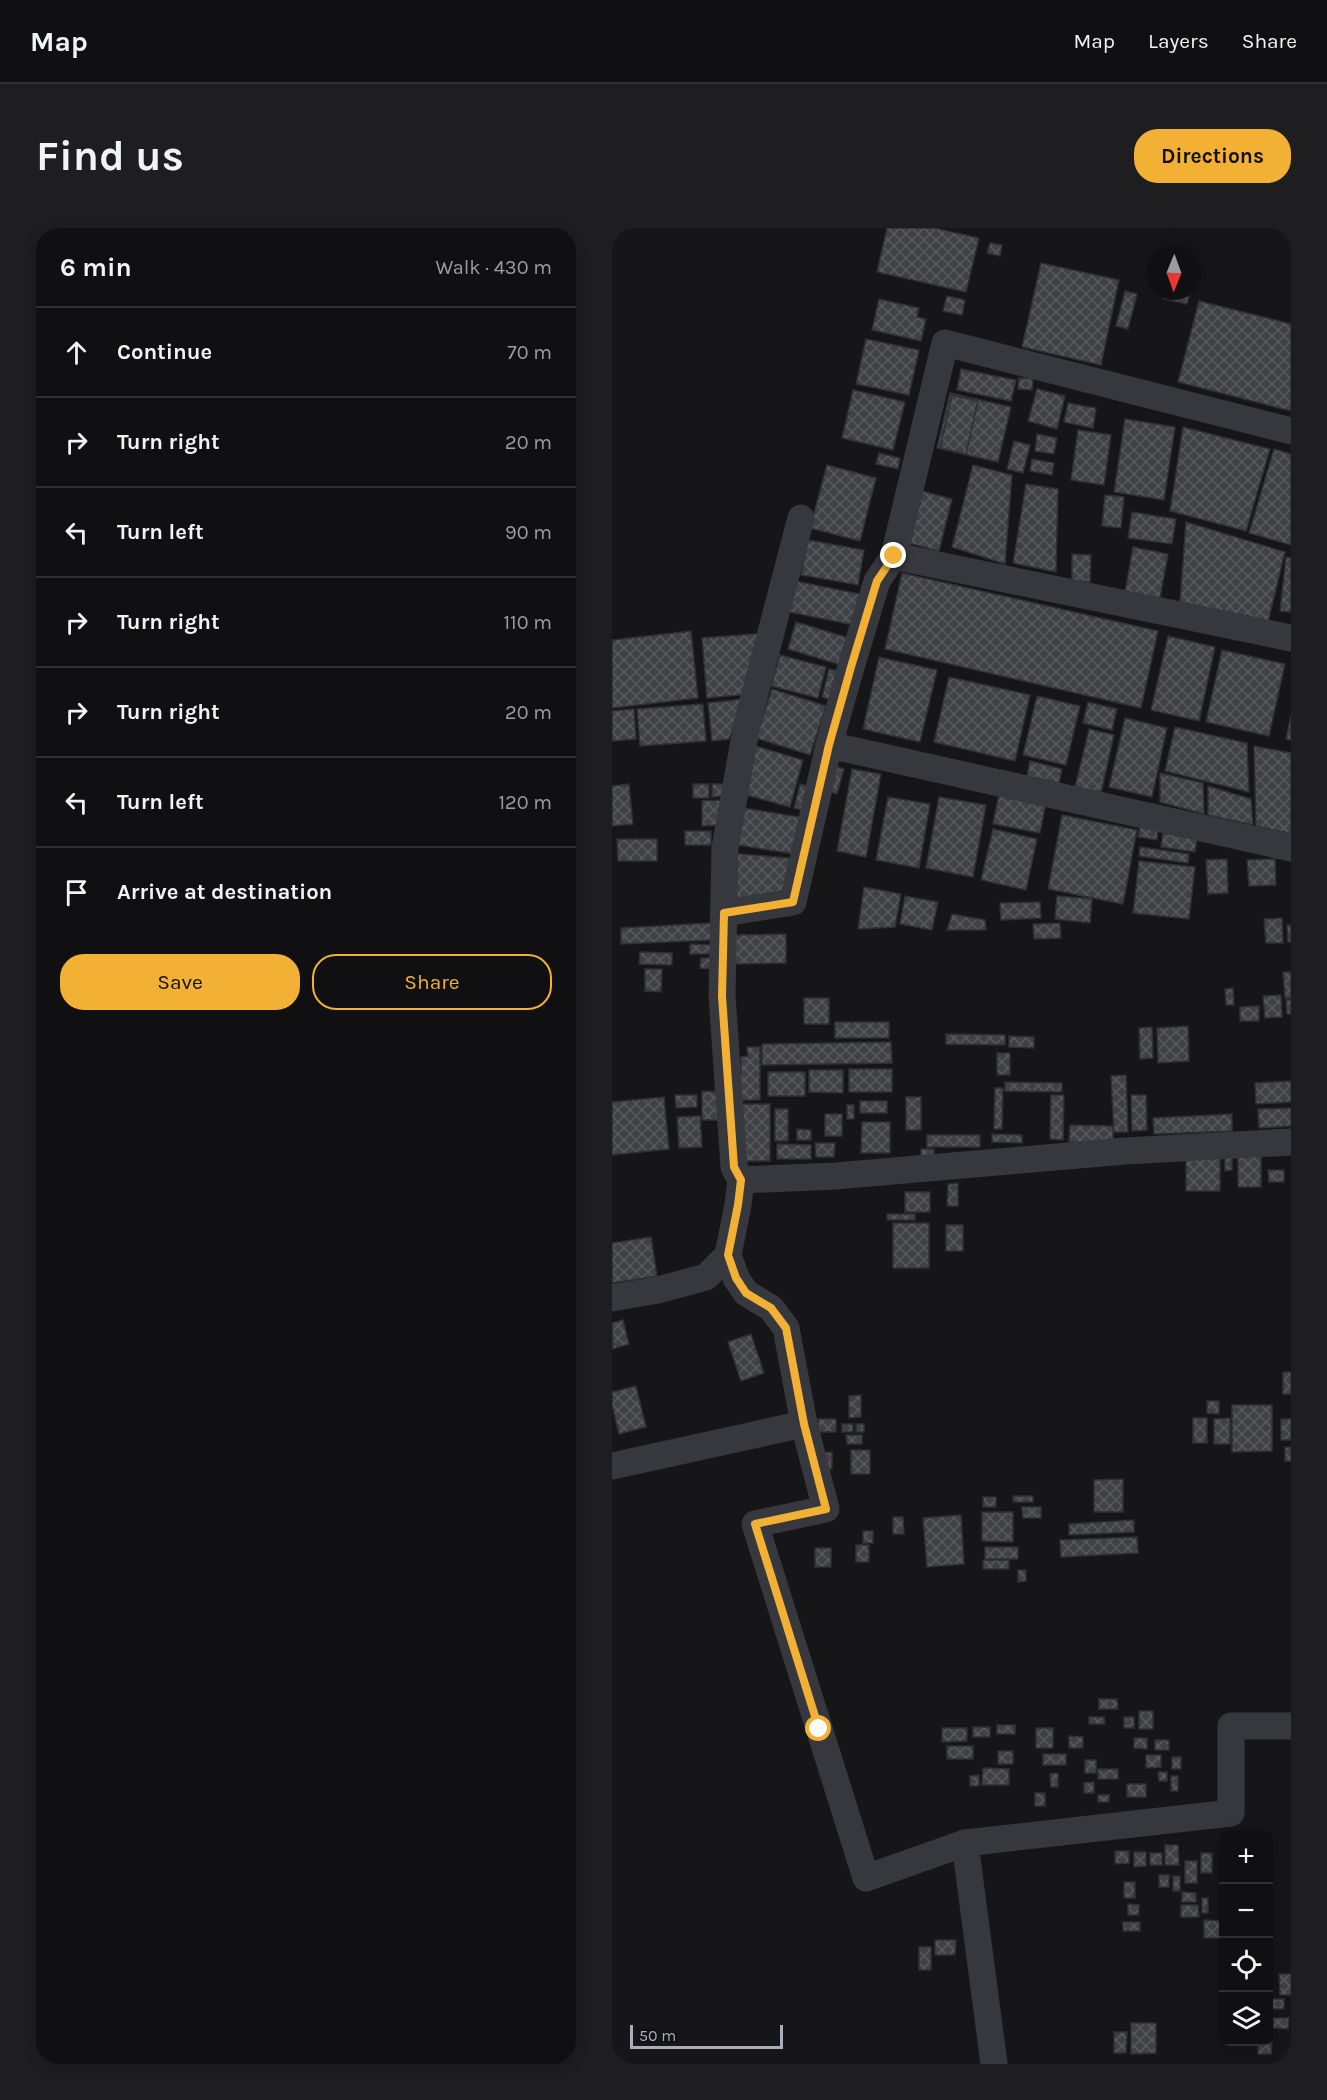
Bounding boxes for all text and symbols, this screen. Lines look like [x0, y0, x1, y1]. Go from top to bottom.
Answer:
text: Map [30, 25, 88, 58]
text: Map [1073, 29, 1115, 53]
text: Layers [1148, 29, 1209, 53]
text: Share [1242, 29, 1297, 53]
button: Directions [1134, 129, 1291, 183]
text: Find us [36, 131, 184, 181]
north arrow [1147, 246, 1201, 300]
text: 6 min [60, 252, 132, 283]
text: Walk · 430 m [436, 256, 552, 279]
icon: ahead [60, 336, 93, 369]
text: Continue [117, 339, 212, 365]
text: 70 m [507, 341, 552, 364]
icon: right [60, 426, 93, 459]
text: Turn right [117, 429, 220, 455]
text: 20 m [505, 431, 552, 454]
icon: left [60, 516, 93, 549]
text: Turn left [117, 519, 204, 545]
text: 90 m [505, 521, 552, 544]
route end [880, 542, 906, 568]
icon: right [60, 606, 93, 639]
text: Turn right [117, 609, 220, 635]
text: 110 m [503, 611, 552, 634]
icon: right [60, 696, 93, 729]
text: Turn right [117, 699, 220, 725]
text: 20 m [505, 701, 552, 724]
icon: left [60, 786, 93, 819]
text: Turn left [117, 789, 204, 815]
text: 120 m [498, 791, 552, 814]
icon: arrive [60, 876, 93, 909]
text: Arrive at destination [117, 879, 332, 905]
button: Save [60, 954, 300, 1010]
button: Share [312, 954, 552, 1010]
route start [805, 1715, 831, 1741]
map controls [1219, 1830, 1273, 2046]
button: + [1219, 1830, 1273, 1884]
button: − [1219, 1884, 1273, 1938]
button: locate [1219, 1938, 1273, 1992]
button: layers [1219, 1992, 1273, 2046]
scale bar [630, 2022, 783, 2050]
text: 50 m [639, 2026, 676, 2045]

